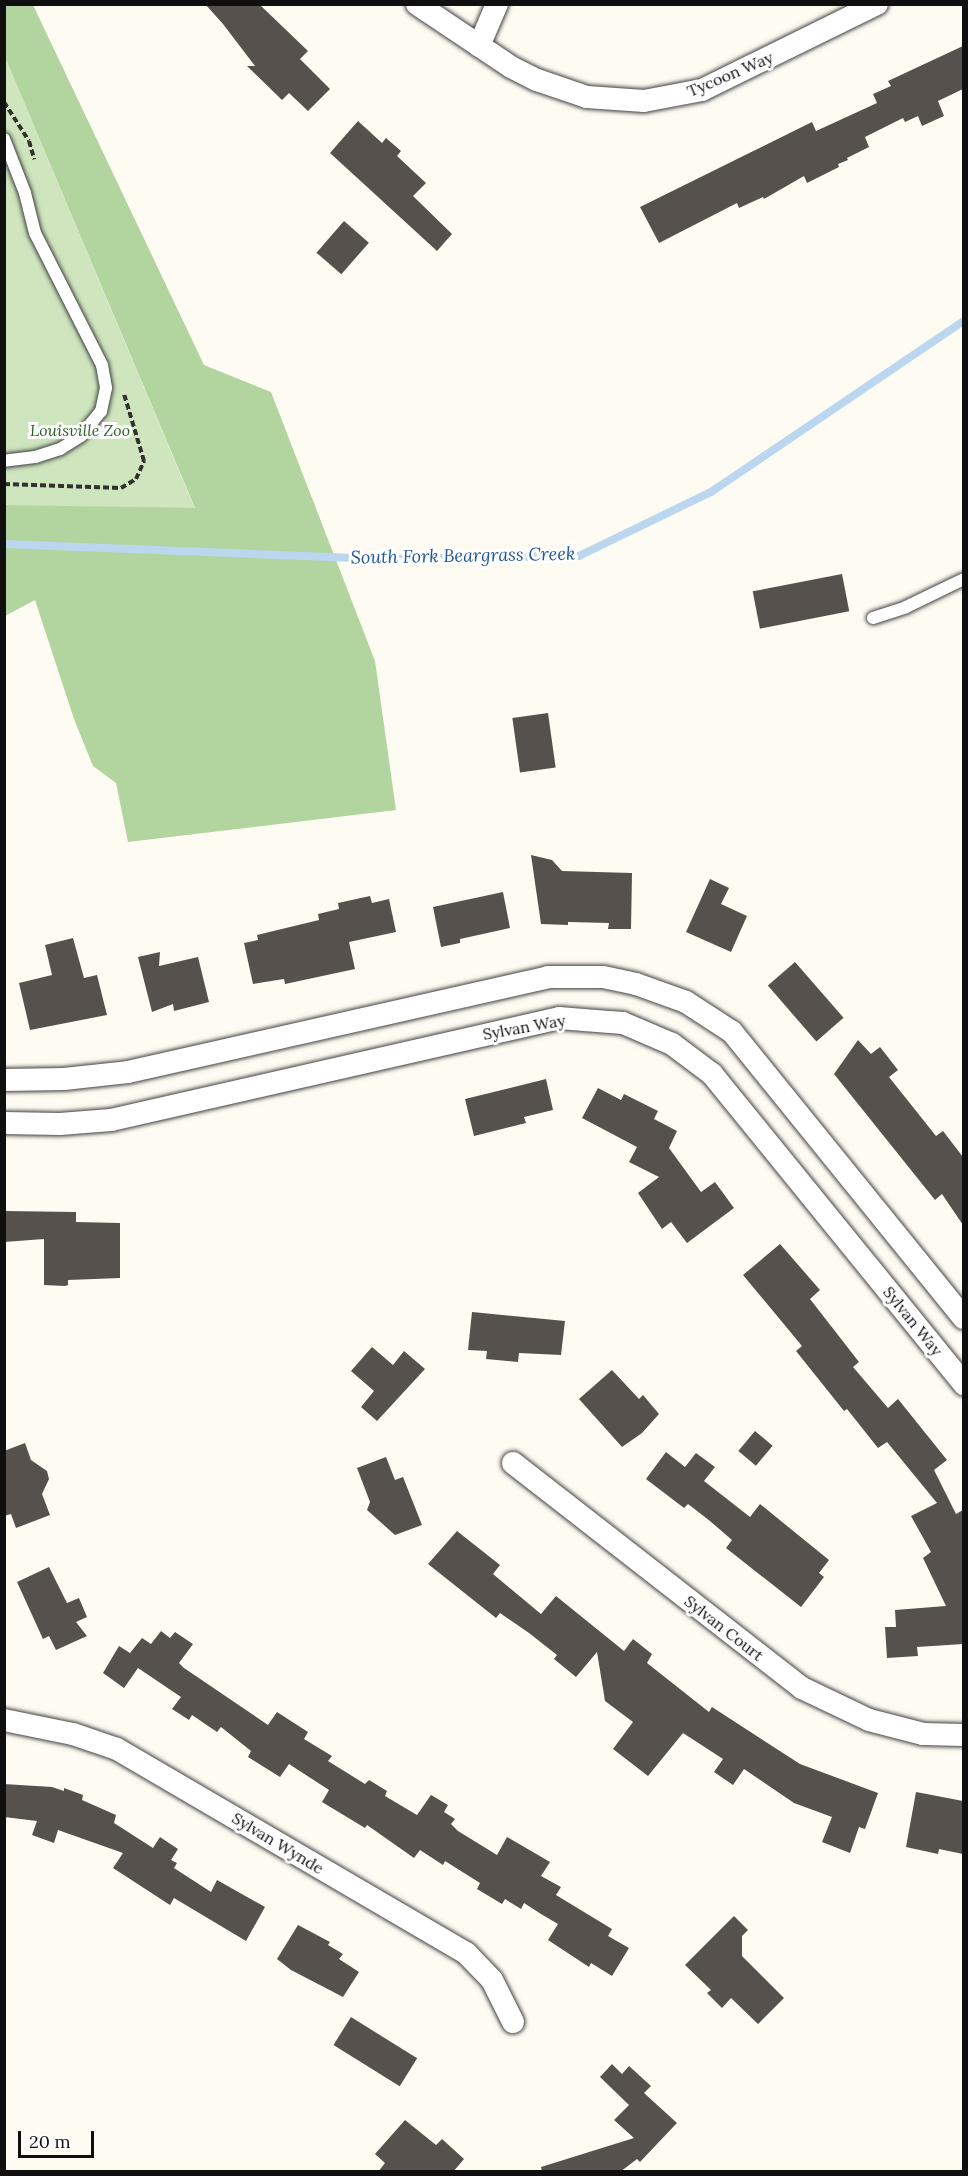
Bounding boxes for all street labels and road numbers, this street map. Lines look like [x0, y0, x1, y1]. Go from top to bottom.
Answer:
street label: Tycoon Way [684, 47, 776, 101]
street label: Sylvan Way [481, 1010, 567, 1044]
street label: Sylvan Way [879, 1282, 947, 1360]
street label: Sylvan Court [681, 1591, 767, 1665]
street label: Sylvan Wynde [229, 1808, 327, 1878]

